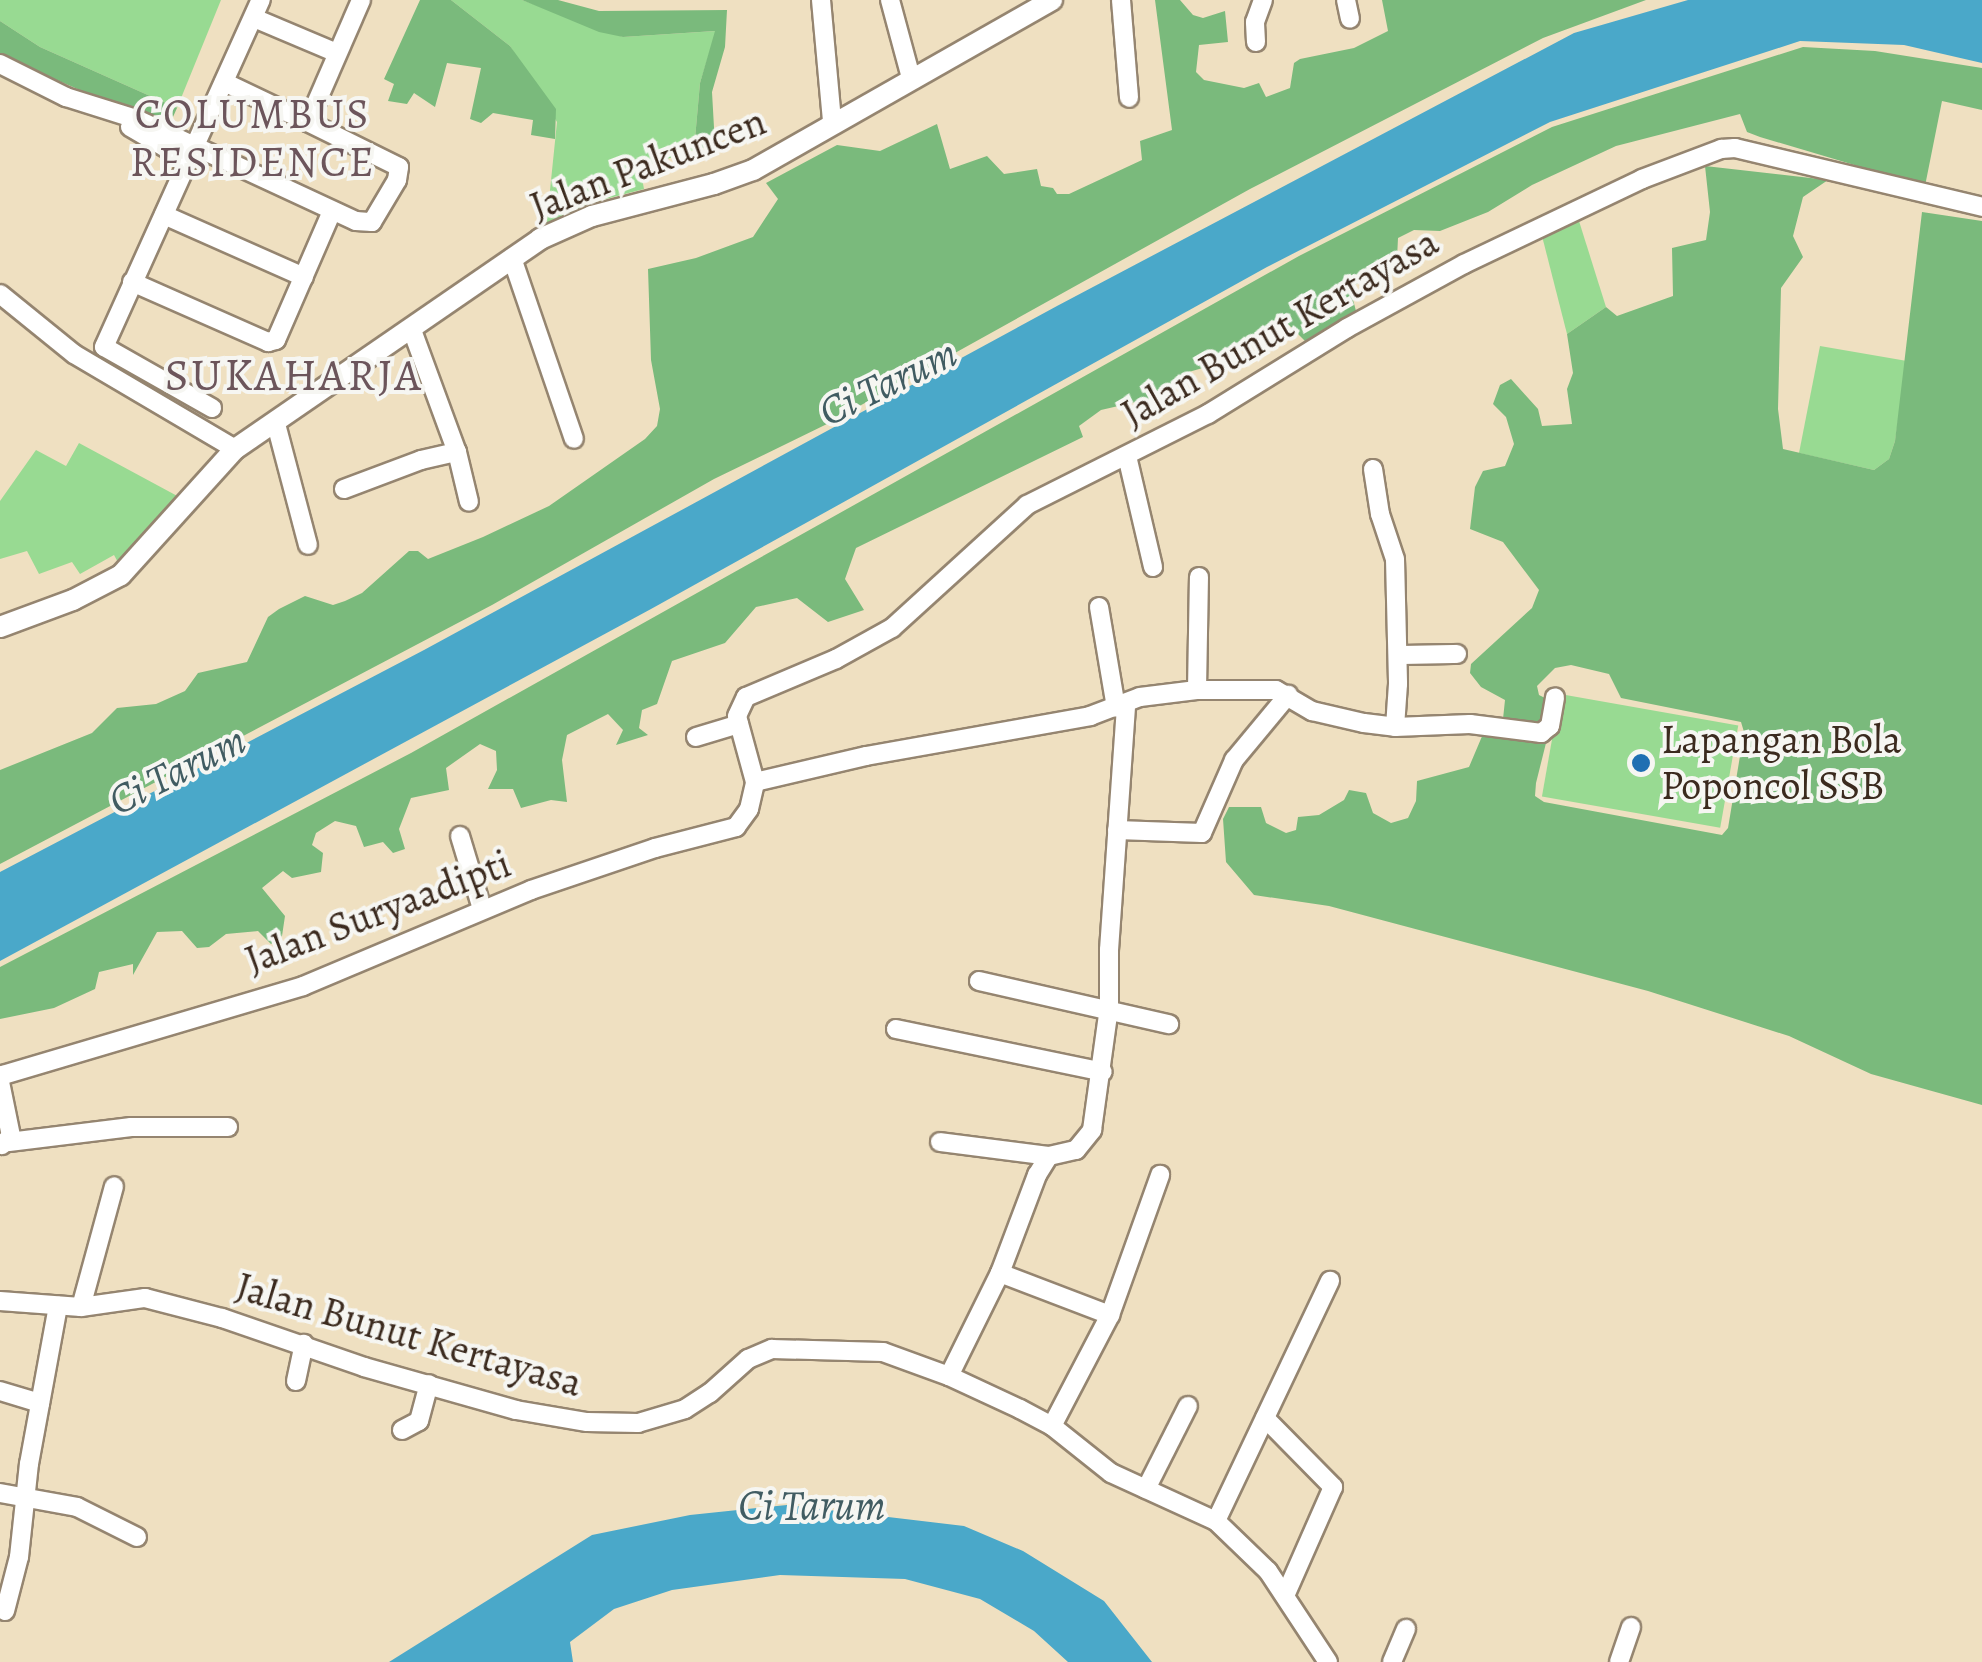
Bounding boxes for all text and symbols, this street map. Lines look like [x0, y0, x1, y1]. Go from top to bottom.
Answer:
district label: COLUMBUS RESIDENCE [130, 89, 376, 188]
street label: Jalan Pakuncen [524, 97, 772, 231]
street label: Jalan Bunut Kertayasa [1113, 218, 1447, 438]
water label: Ci Tarum [811, 327, 965, 437]
district label: SUKAHARJA [165, 349, 423, 403]
water label: Ci Tarum [100, 714, 254, 826]
place label: Lapangan Bola Poponcol SSB [1661, 716, 1901, 810]
marker: Lapangan Bola Poponcol SSB [1630, 752, 1652, 774]
street label: Jalan Suryaadipti [239, 839, 517, 985]
street label: Jalan Bunut Kertayasa [230, 1263, 588, 1407]
water label: Ci Tarum [738, 1480, 886, 1530]

